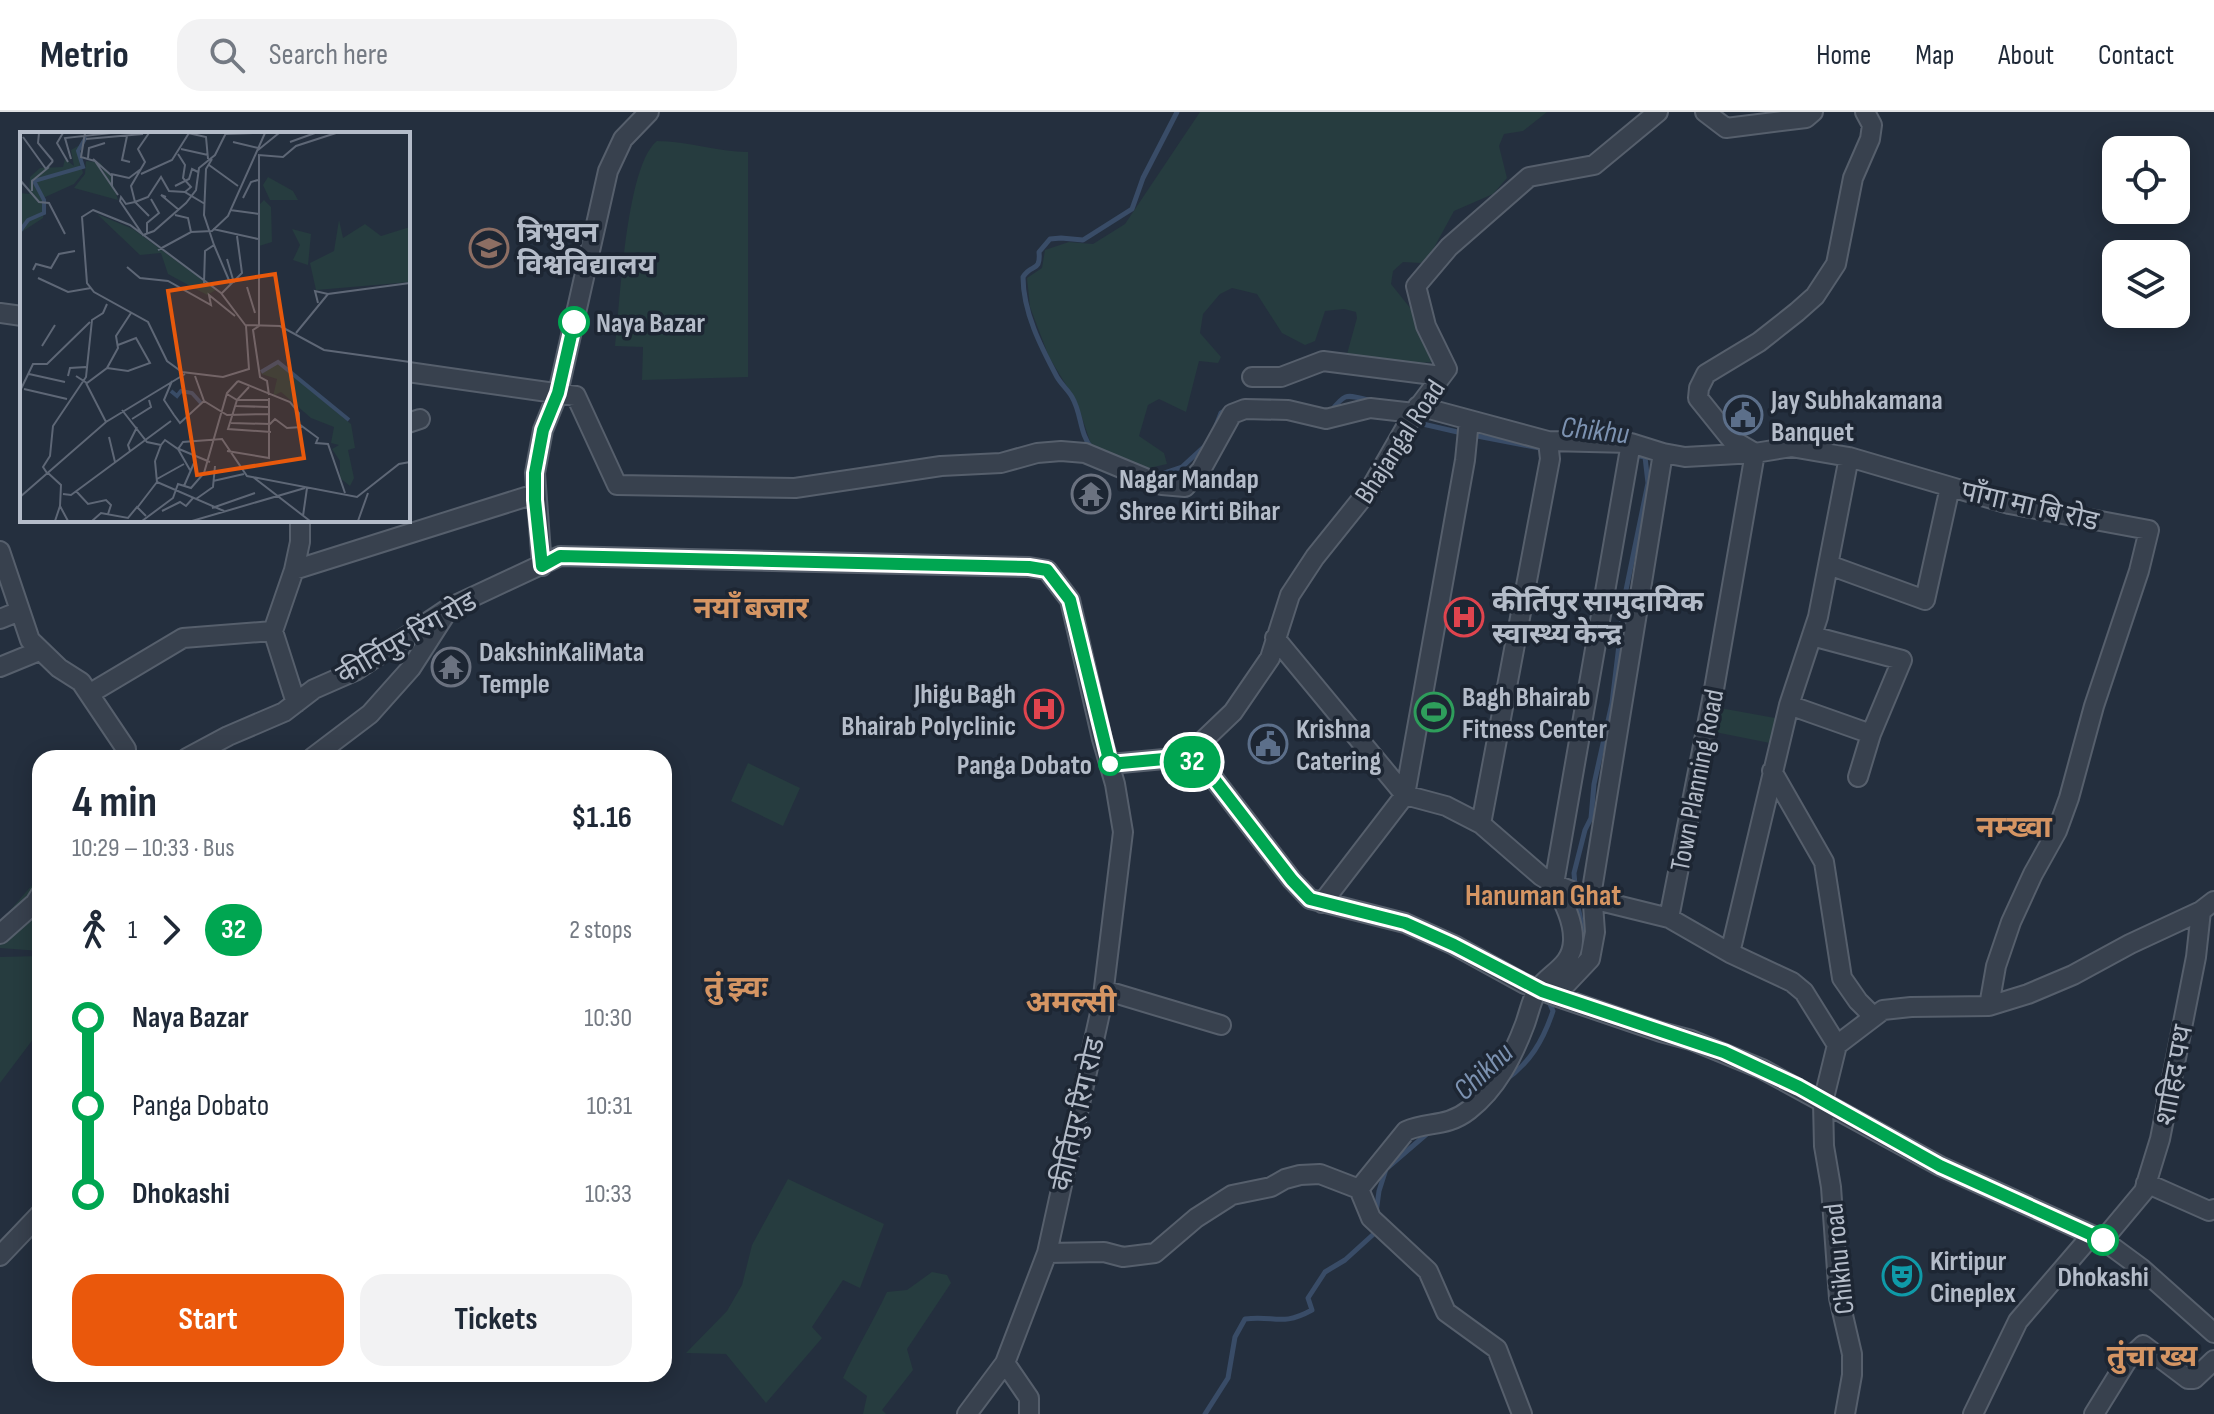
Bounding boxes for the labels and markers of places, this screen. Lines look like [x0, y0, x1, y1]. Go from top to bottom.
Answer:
place label: त्रिभुवन विश्वविद्यालय [517, 216, 657, 282]
school or university icon: त्रिभुवन विश्वविद्यालय [468, 227, 510, 269]
marker: Naya Bazar [559, 307, 589, 337]
place label: Naya Bazar [596, 307, 705, 340]
place label: Jay Subhakamana Banquet [1770, 384, 1943, 449]
public building icon: Jay Subhakamana Banquet [1722, 394, 1764, 436]
place label: Nagar Mandap Shree Kirti Bihar [1119, 463, 1281, 528]
temple icon: Nagar Mandap Shree Kirti Bihar [1070, 473, 1112, 515]
place label: कीर्तिपुर सामुदायिक स्वास्थ्य केन्द्र [1492, 585, 1704, 651]
hospital icon: कीर्तिपुर सामुदायिक स्वास्थ्य केन्द्र [1443, 596, 1485, 638]
place label: DakshinKaliMata Temple [479, 636, 644, 701]
temple icon: DakshinKaliMata Temple [430, 646, 472, 688]
place label: Jhigu Bagh Bhairab Polyclinic [841, 678, 1016, 743]
place label: Bagh Bhairab Fitness Center [1462, 681, 1607, 746]
hospital icon: Jhigu Bagh Bhairab Polyclinic [1023, 688, 1065, 730]
sports icon: Bagh Bhairab Fitness Center [1413, 691, 1455, 733]
place label: Krishna Catering [1296, 713, 1381, 778]
public building icon: Krishna Catering [1247, 723, 1289, 765]
place label: Panga Dobato [957, 749, 1092, 782]
marker: Panga Dobato [1099, 753, 1121, 775]
marker: Dhokashi [2088, 1225, 2118, 1255]
place label: Kirtipur Cineplex [1930, 1245, 2016, 1310]
theatre icon: Kirtipur Cineplex [1881, 1255, 1923, 1297]
place label: Dhokashi [2057, 1261, 2149, 1294]

